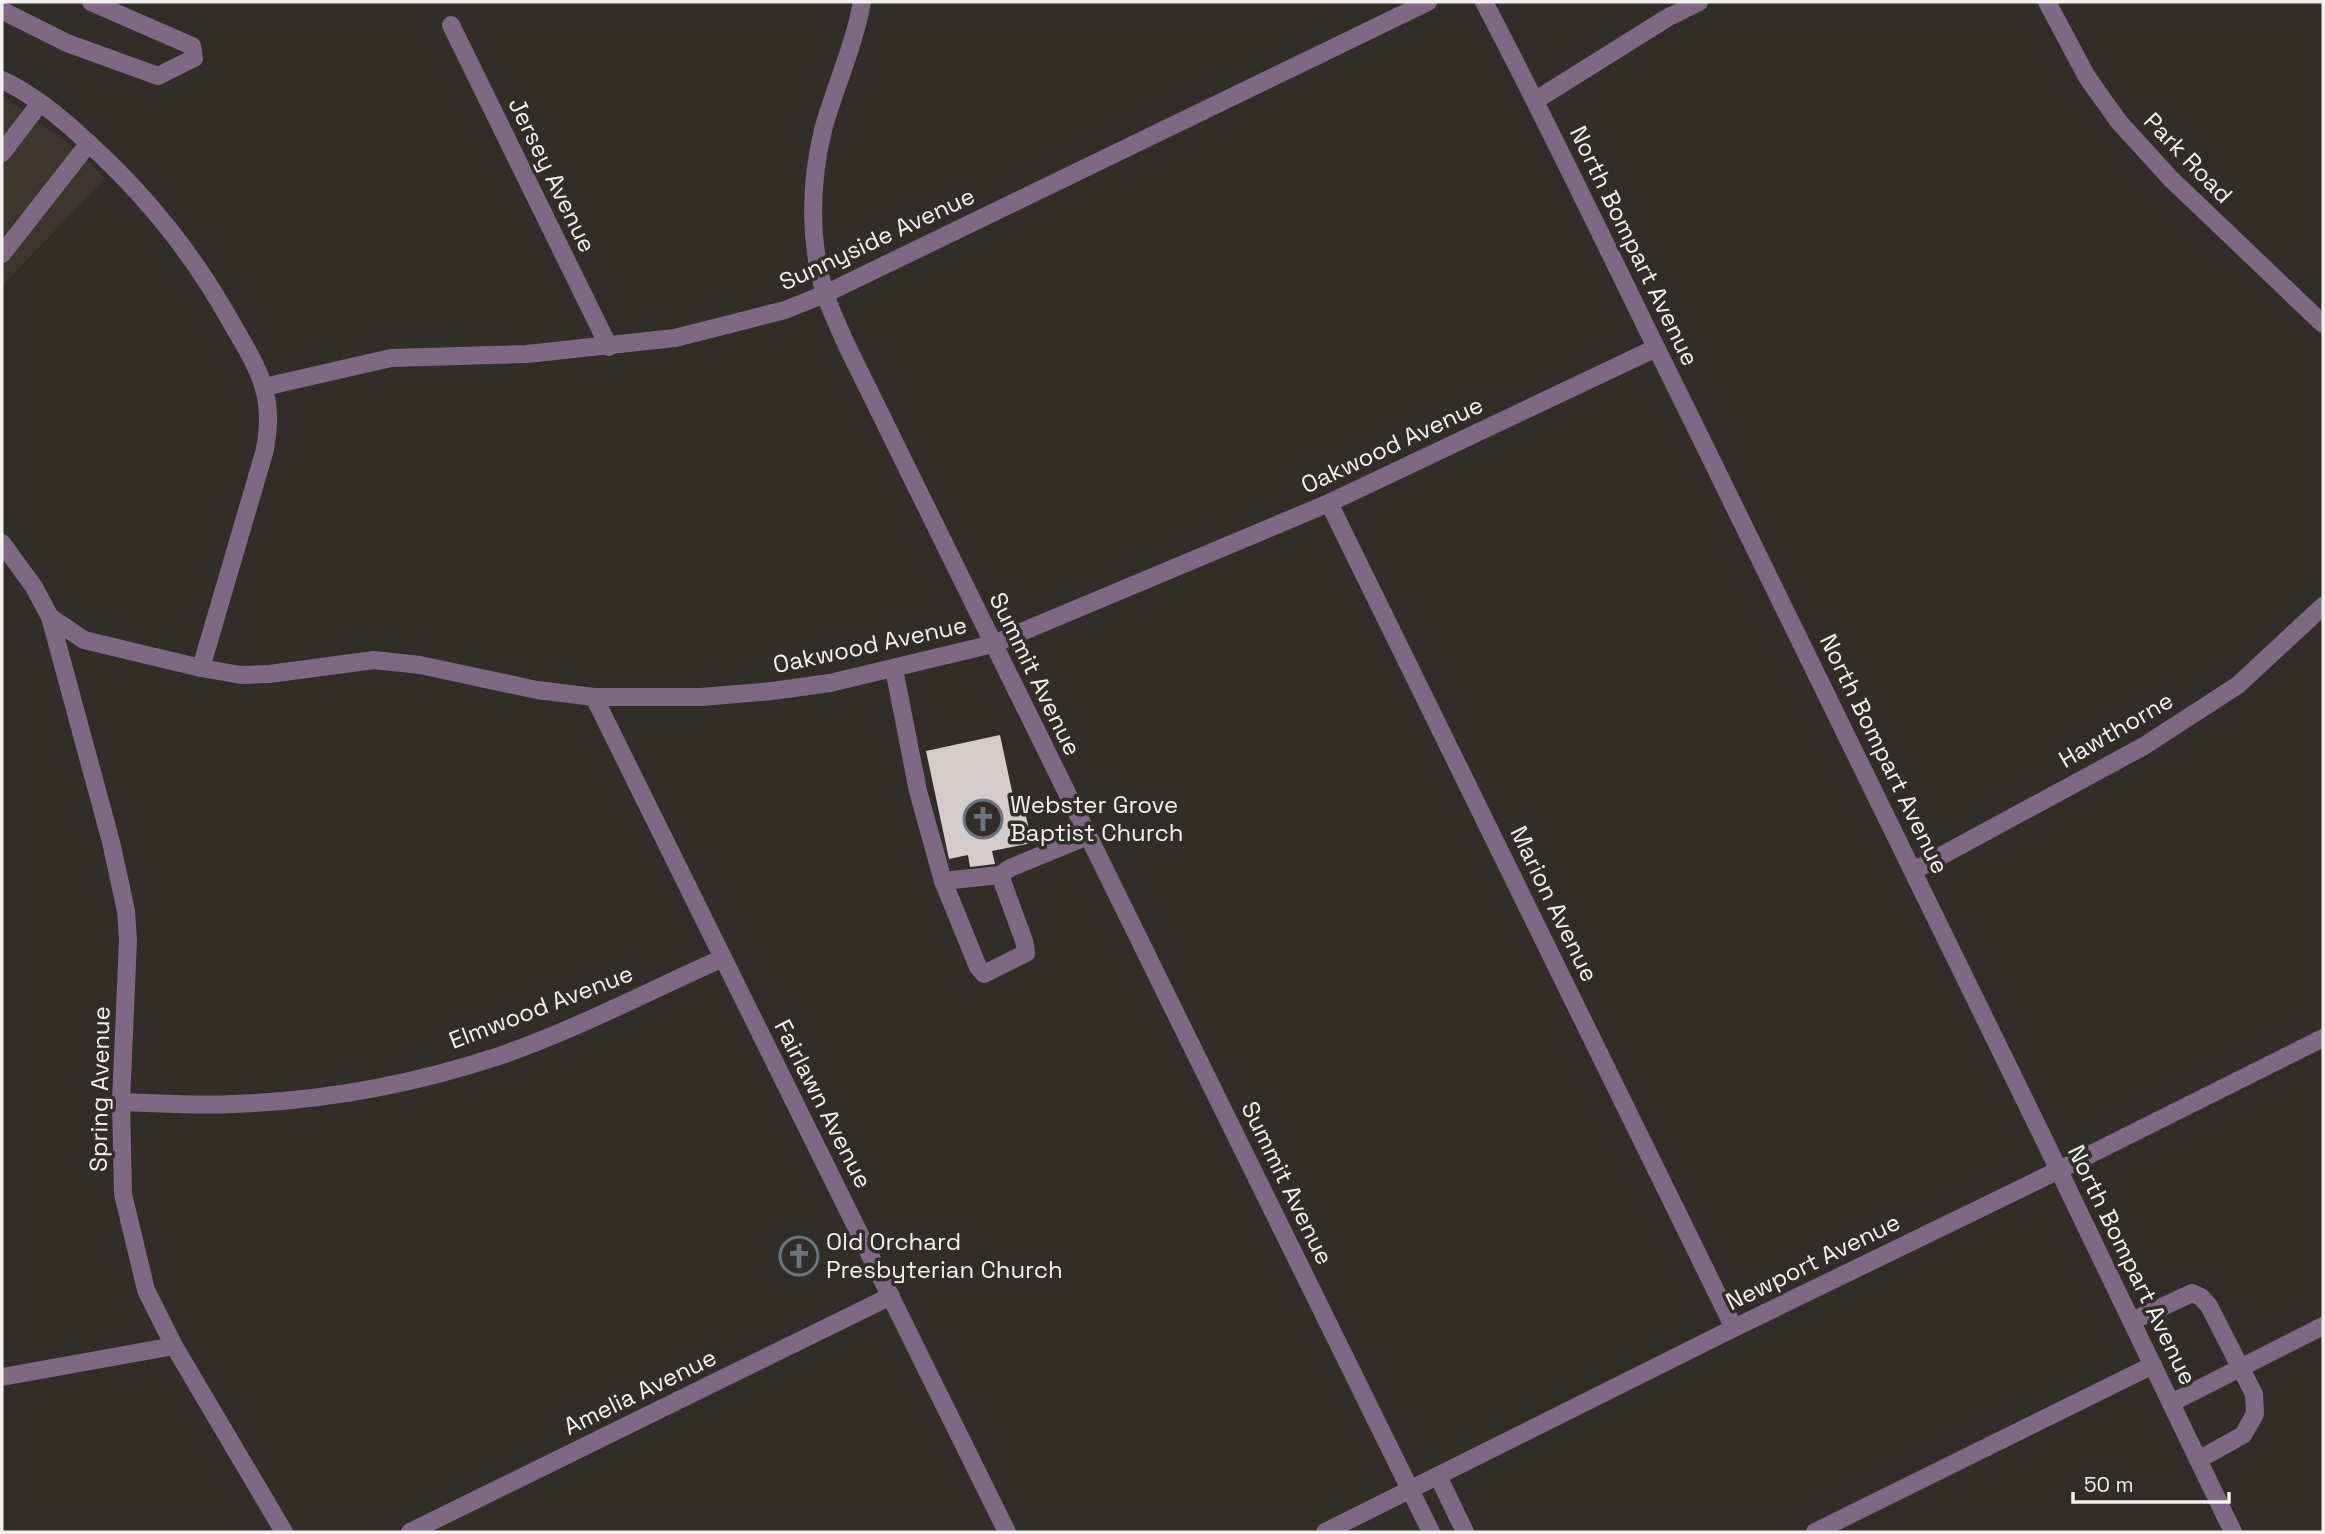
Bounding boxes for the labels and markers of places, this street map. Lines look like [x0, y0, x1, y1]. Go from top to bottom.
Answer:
place label: Webster Grove Baptist Church [1010, 789, 1183, 848]
church icon: Webster Grove Baptist Church [962, 798, 1004, 840]
place label: Old Orchard Presbyterian Church [826, 1226, 1063, 1285]
church icon: Old Orchard Presbyterian Church [778, 1235, 820, 1277]

